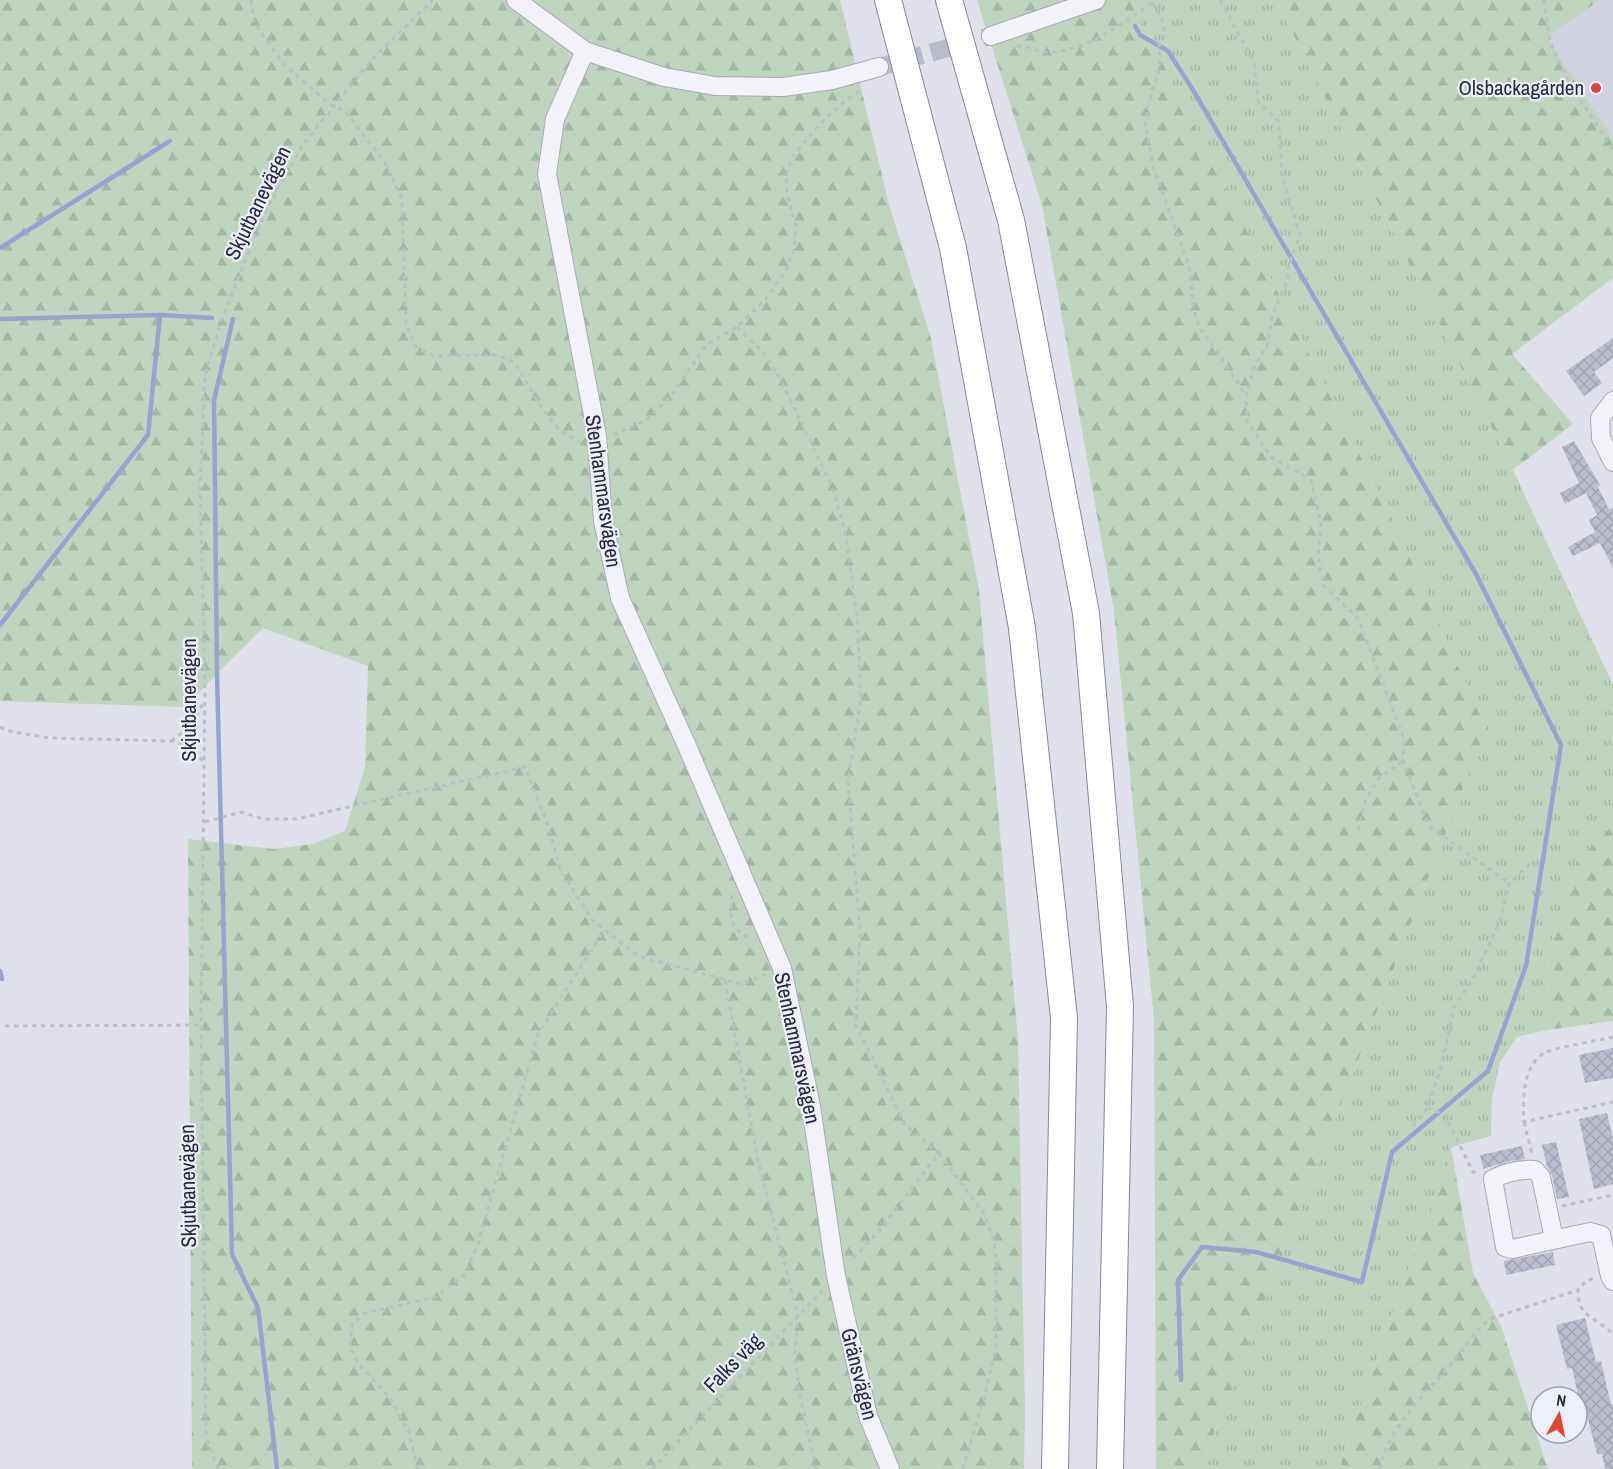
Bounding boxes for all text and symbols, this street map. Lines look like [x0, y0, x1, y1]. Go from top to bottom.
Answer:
place label: Olsbackagården [1459, 73, 1584, 102]
marker: Olsbackagården [1589, 81, 1603, 95]
street label: Skjutbanevägen [217, 141, 298, 265]
street label: Stenhammarsvägen [578, 413, 629, 569]
street label: Skjutbanevägen [174, 638, 203, 762]
street label: Stenhammarsvägen [767, 970, 828, 1126]
street label: Skjutbanevägen [172, 1124, 203, 1248]
street label: Gränsvägen [834, 1325, 885, 1423]
street label: Falks väg [697, 1326, 769, 1399]
north arrow [1529, 1385, 1589, 1445]
text: N [1555, 1389, 1568, 1412]

